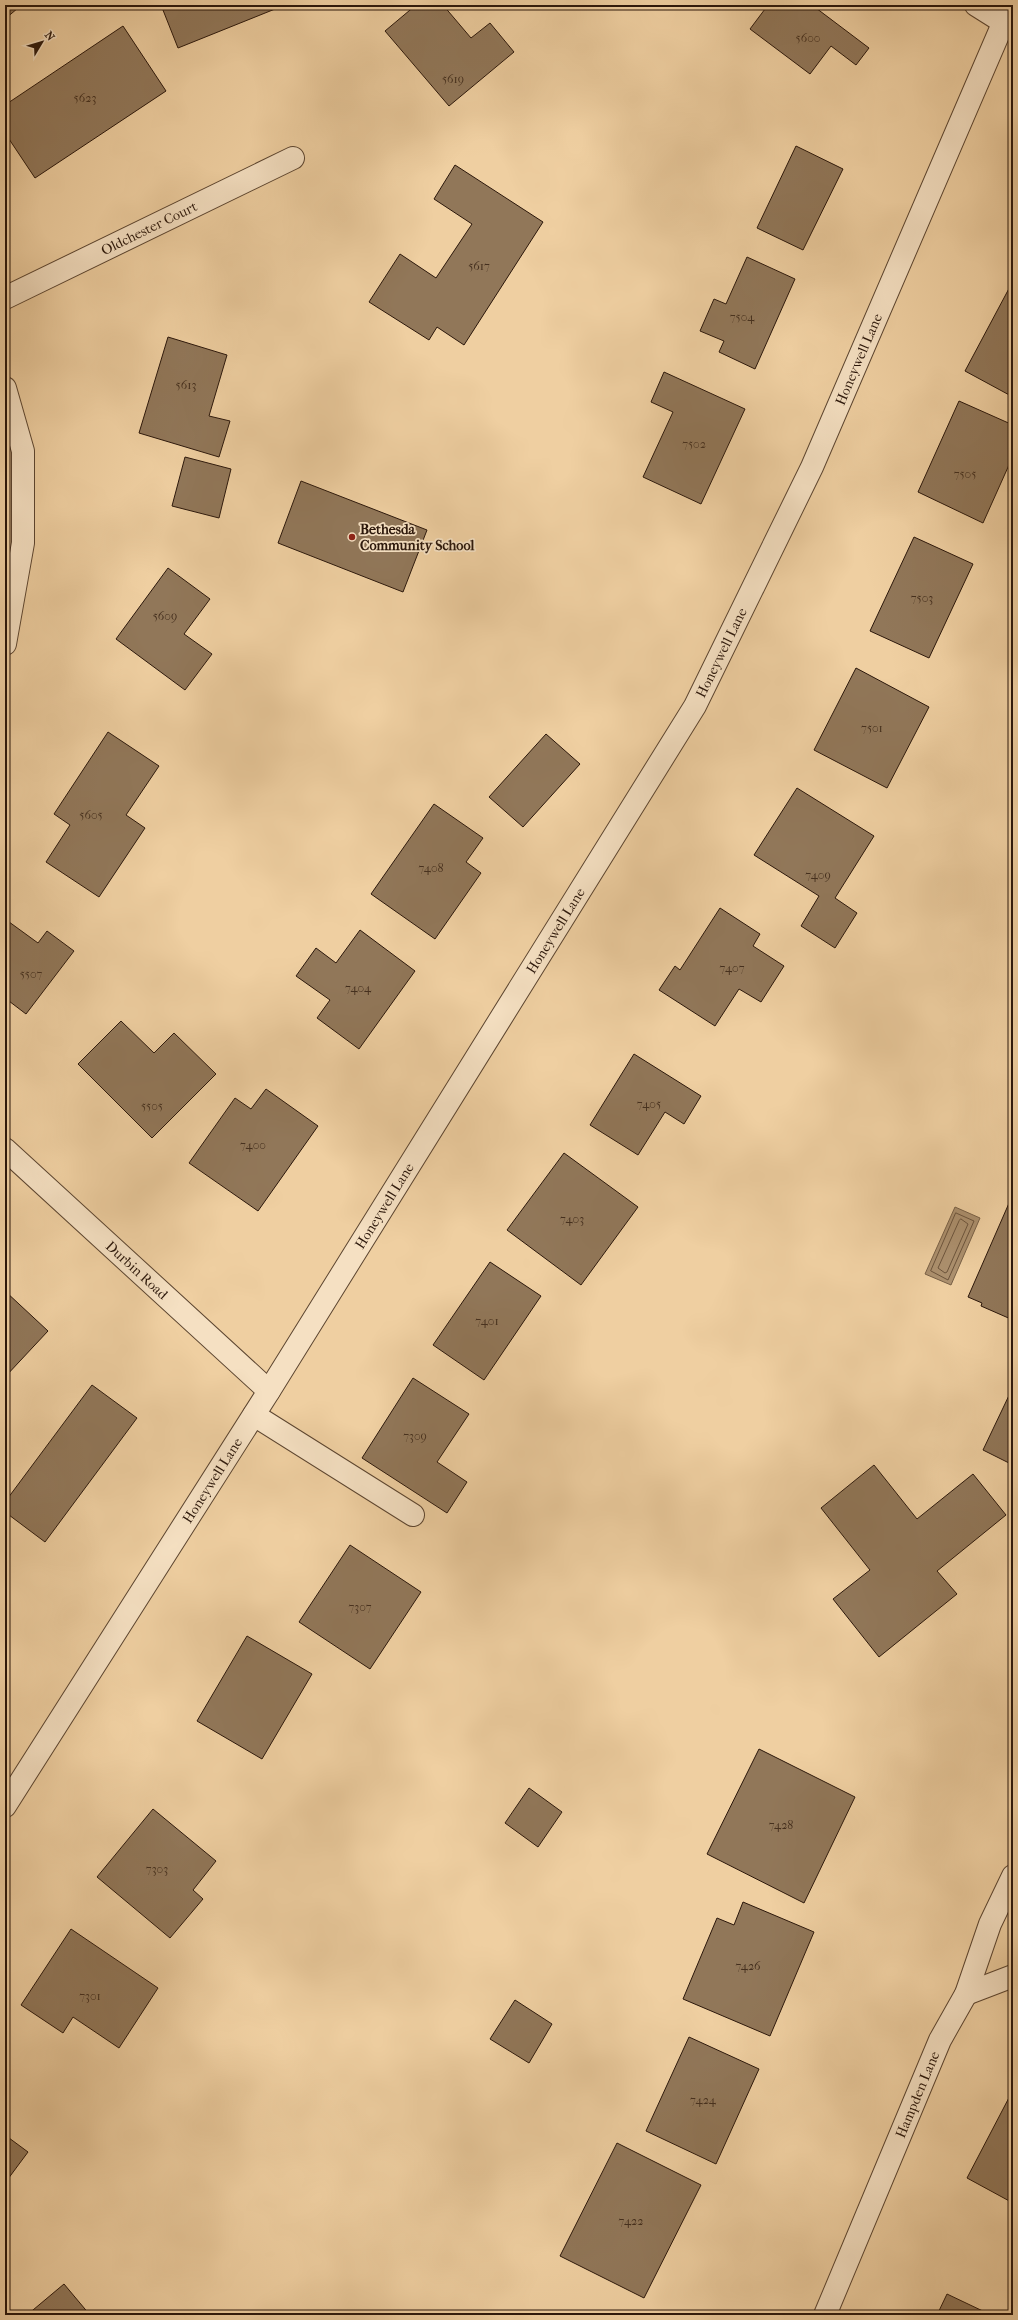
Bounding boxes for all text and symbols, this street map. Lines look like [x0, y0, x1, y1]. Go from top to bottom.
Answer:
north arrow [22, 22, 62, 62]
text: N [42, 29, 58, 44]
house number: 5600 [796, 31, 820, 45]
house number: 5619 [442, 72, 464, 86]
house number: 5623 [74, 91, 96, 105]
street label: Oldchester Court [98, 197, 200, 259]
house number: 5617 [468, 259, 490, 273]
house number: 7504 [730, 310, 755, 324]
street label: Honeywell Lane [831, 311, 886, 408]
house number: 5613 [176, 378, 196, 392]
house number: 7502 [682, 437, 706, 451]
house number: 7505 [954, 467, 976, 481]
place label: Bethesda Community School [360, 521, 474, 554]
marker: Bethesda Community School [347, 532, 357, 542]
house number: 7503 [911, 591, 933, 605]
street label: Honeywell Lane [692, 605, 750, 700]
house number: 5609 [153, 609, 177, 623]
house number: 7501 [861, 721, 883, 735]
house number: 5605 [79, 808, 103, 822]
house number: 7408 [418, 861, 444, 875]
house number: 7409 [805, 868, 831, 882]
street label: Honeywell Lane [522, 884, 588, 977]
house number: 7407 [720, 961, 745, 975]
house number: 5507 [20, 967, 43, 981]
house number: 7404 [345, 981, 372, 995]
house number: 7405 [637, 1097, 661, 1111]
house number: 5505 [141, 1099, 163, 1113]
house number: 7400 [240, 1138, 266, 1152]
street label: Honeywell Lane [351, 1160, 417, 1252]
house number: 7403 [560, 1212, 584, 1226]
street label: Durbin Road [102, 1237, 172, 1303]
house number: 7401 [475, 1314, 499, 1328]
house number: 7309 [403, 1429, 427, 1443]
street label: Honeywell Lane [179, 1434, 246, 1526]
house number: 7307 [348, 1600, 372, 1614]
house number: 7428 [769, 1818, 793, 1832]
house number: 7303 [146, 1862, 168, 1876]
house number: 7426 [735, 1959, 761, 1973]
house number: 7301 [79, 1989, 101, 2003]
street label: Hampden Lane [892, 2048, 943, 2140]
house number: 7424 [690, 2093, 717, 2107]
house number: 7422 [619, 2214, 643, 2228]

